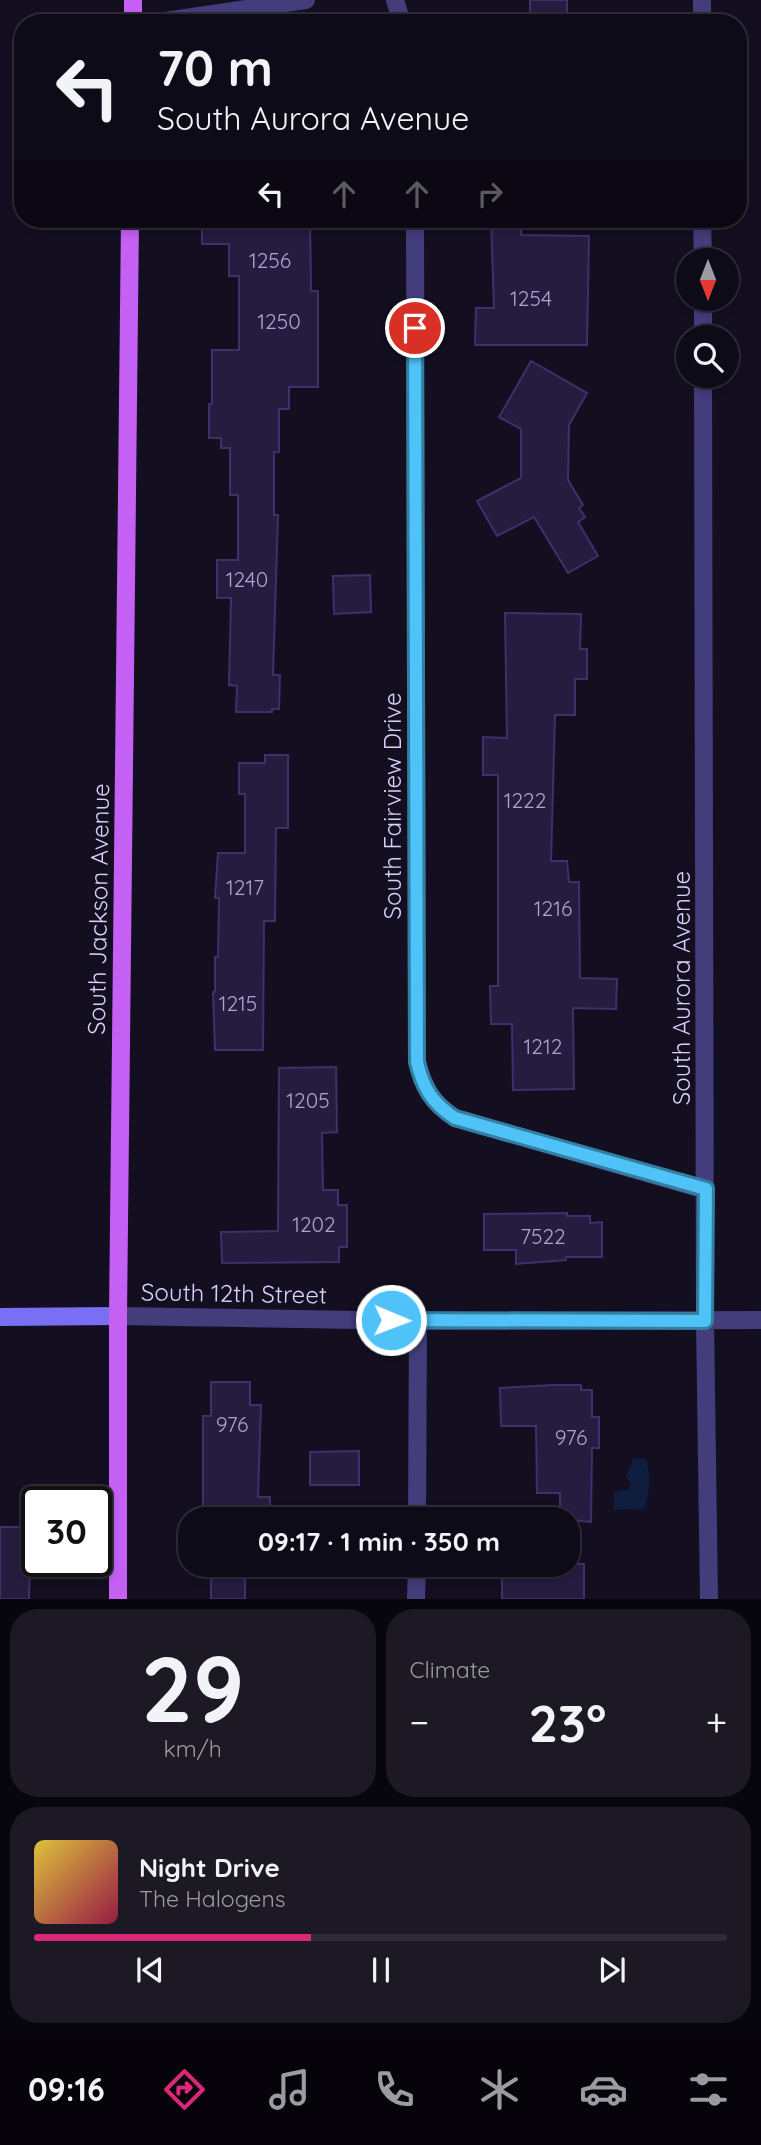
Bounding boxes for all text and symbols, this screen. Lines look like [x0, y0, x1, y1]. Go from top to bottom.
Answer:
text: 70 m [157, 37, 273, 98]
icon: left [42, 42, 133, 133]
text: South Aurora Avenue [157, 98, 469, 138]
icon: left [252, 175, 290, 213]
icon: ahead [325, 175, 363, 213]
icon: ahead [398, 175, 436, 213]
icon: right [471, 175, 509, 213]
house number: 1256 [249, 247, 291, 273]
north arrow [676, 248, 738, 312]
map controls [676, 248, 739, 388]
house number: 1254 [510, 285, 552, 311]
pin [385, 298, 445, 358]
house number: 1250 [257, 308, 301, 334]
icon: arrive [396, 309, 434, 347]
button: search [676, 325, 739, 388]
house number: 1240 [226, 566, 268, 592]
street label: South Fairview Drive [377, 693, 407, 919]
street label: South Jackson Avenue [81, 783, 115, 1035]
house number: 1222 [504, 787, 546, 813]
street label: South Aurora Avenue [666, 871, 696, 1105]
house number: 1217 [226, 874, 264, 900]
house number: 1216 [534, 895, 572, 921]
house number: 1215 [219, 990, 257, 1016]
house number: 1212 [524, 1033, 562, 1059]
house number: 1205 [286, 1087, 330, 1113]
house number: 1202 [292, 1211, 336, 1237]
house number: 7522 [520, 1223, 566, 1249]
street label: South 12th Street [141, 1276, 327, 1310]
position arrow [354, 1283, 428, 1357]
house number: 976 [216, 1411, 248, 1437]
house number: 976 [555, 1424, 587, 1450]
speed limit sign: 30 [21, 1486, 112, 1577]
text: 09:17 · 1 min · 350 m [258, 1525, 500, 1558]
text: 29 [141, 1631, 244, 1745]
text: Climate [410, 1655, 490, 1684]
text: 23° [528, 1690, 606, 1755]
text: − [410, 1698, 429, 1746]
text: + [706, 1698, 727, 1746]
text: km/h [164, 1734, 222, 1763]
text: Night Drive [139, 1851, 280, 1884]
text: The Halogens [139, 1884, 286, 1913]
icon: previous [131, 1951, 169, 1989]
icon: pause [362, 1951, 400, 1989]
icon: next [593, 1951, 631, 1989]
icon: directions [160, 2065, 209, 2114]
icon: music [265, 2065, 314, 2114]
icon: phone [370, 2065, 419, 2114]
icon: climate [475, 2065, 524, 2114]
icon: car [579, 2065, 628, 2114]
icon: filters [684, 2065, 733, 2114]
text: 09:16 [28, 2069, 105, 2109]

